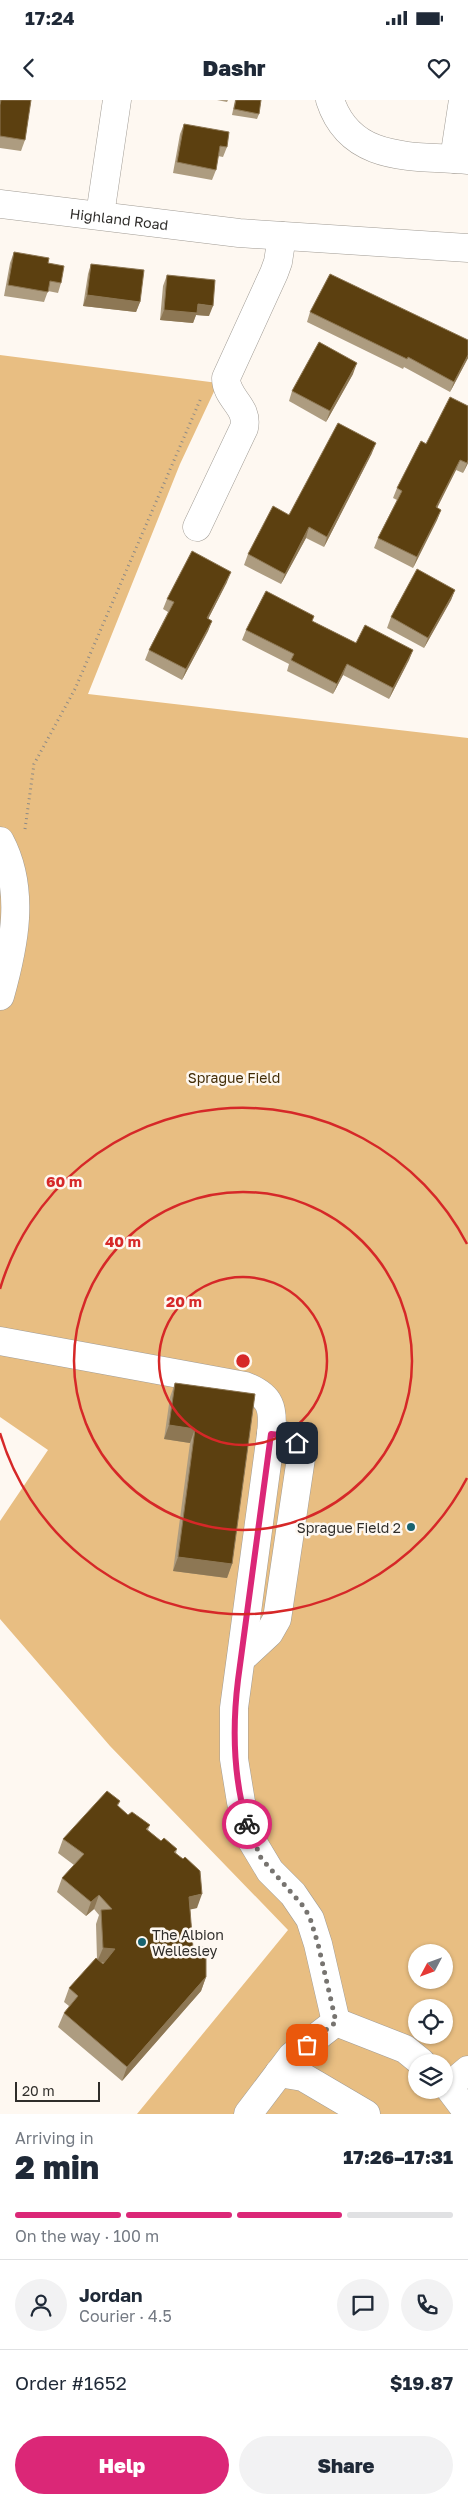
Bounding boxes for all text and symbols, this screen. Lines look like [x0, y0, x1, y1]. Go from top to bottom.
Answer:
text: 17:24 [25, 6, 75, 29]
icon: back [15, 54, 43, 82]
text: Dashr [203, 54, 265, 81]
icon: heart [425, 54, 453, 82]
street label: Highland Road [69, 204, 169, 233]
park label: Sprague Field [188, 1069, 280, 1086]
text: 60 m [46, 1172, 82, 1190]
text: 40 m [105, 1232, 141, 1250]
text: 20 m [166, 1292, 202, 1310]
centre of rings [234, 1352, 252, 1370]
pin [276, 1422, 318, 1464]
icon: home [283, 1429, 311, 1457]
place label: Sprague Field 2 [297, 1519, 401, 1536]
marker: Sprague Field 2 [405, 1521, 417, 1533]
courier [222, 1799, 272, 1849]
icon: bike [233, 1810, 261, 1838]
place label: The Albion Wellesley [152, 1926, 224, 1959]
marker: The Albion Wellesley [136, 1936, 148, 1948]
north arrow [408, 1944, 452, 1989]
map controls [408, 1944, 453, 2099]
button: locate [408, 1999, 453, 2044]
pin [286, 2024, 328, 2066]
icon: bag [293, 2031, 321, 2059]
button: layers [408, 2054, 453, 2099]
scale bar [15, 2079, 100, 2102]
text: 20 m [22, 2082, 55, 2099]
text: Arriving in [15, 2128, 94, 2148]
text: 17:26–17:31 [343, 2145, 453, 2168]
text: 2 min [15, 2148, 99, 2186]
text: On the way · 100 m [15, 2226, 159, 2246]
button: person [15, 2279, 67, 2331]
button: chat [337, 2279, 389, 2331]
button: phone [401, 2279, 453, 2331]
text: Jordan [79, 2283, 143, 2306]
text: Courier · 4.5 [79, 2306, 172, 2326]
text: Order #1652 [15, 2371, 127, 2394]
text: $19.87 [390, 2371, 453, 2394]
button: Help [15, 2436, 229, 2494]
button: Share [239, 2436, 453, 2494]

